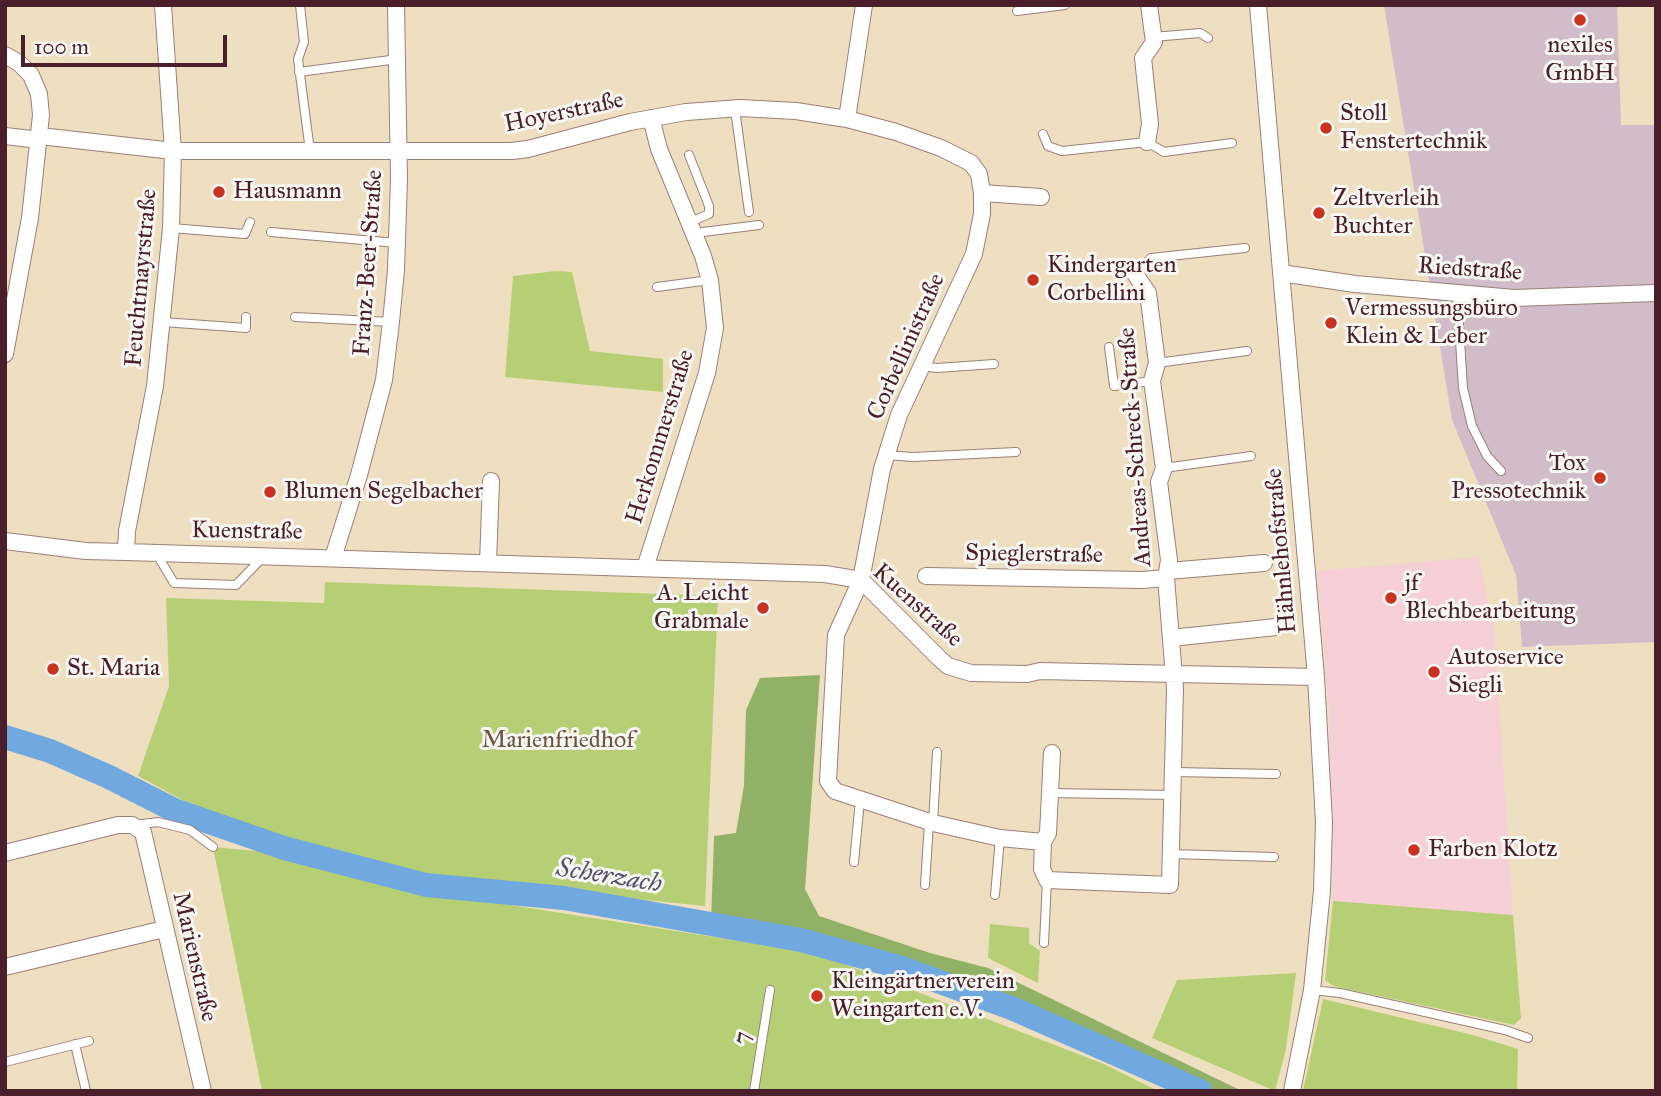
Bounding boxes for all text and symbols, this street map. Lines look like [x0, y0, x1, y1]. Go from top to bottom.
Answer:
marker: nexiles GmbH [1572, 12, 1588, 28]
scale bar [24, 21, 231, 65]
place label: nexiles GmbH [1545, 32, 1615, 88]
text: 100 m [34, 34, 89, 60]
street label: Hoyerstraße [502, 86, 626, 140]
place label: Stoll Fenstertechnik [1340, 100, 1487, 156]
marker: Stoll Fenstertechnik [1318, 120, 1334, 136]
street label: Franz-Beer-Straße [348, 169, 390, 357]
place label: Hausmann [233, 178, 342, 206]
marker: Hausmann [211, 184, 227, 200]
place label: Zeltverleih Buchter [1333, 185, 1439, 241]
street label: Feuchtmayrstraße [120, 188, 164, 368]
marker: Zeltverleih Buchter [1311, 205, 1327, 221]
place label: Kindergarten Corbellini [1047, 252, 1176, 308]
street label: Riedstraße [1417, 252, 1523, 288]
street label: Corbellinistraße [862, 269, 952, 425]
marker: Kindergarten Corbellini [1025, 272, 1041, 288]
place label: Vermessungsbüro Klein & Leber [1345, 295, 1518, 351]
marker: Vermessungsbüro Klein & Leber [1323, 315, 1339, 331]
street label: Andreas-Schreck-Straße [1113, 326, 1159, 568]
street label: Herkommerstraße [621, 346, 701, 528]
place label: Tox Pressotechnik [1451, 450, 1586, 506]
street label: Hähnlehofstraße [1260, 467, 1304, 635]
marker: Tox Pressotechnik [1592, 470, 1608, 486]
place label: Blumen Segelbacher [284, 478, 483, 506]
marker: Blumen Segelbacher [262, 484, 278, 500]
street label: Kuenstraße [191, 517, 303, 547]
street label: Spieglerstraße [965, 539, 1103, 571]
street label: Kuenstraße [866, 558, 968, 654]
place label: jf Blechbearbeitung [1405, 570, 1575, 626]
place label: A. Leicht Grabmale [654, 580, 749, 636]
marker: jf Blechbearbeitung [1383, 590, 1399, 606]
marker: A. Leicht Grabmale [755, 600, 771, 616]
place label: Autoservice Siegli [1448, 644, 1564, 700]
place label: St. Maria [67, 655, 160, 683]
marker: St. Maria [45, 661, 61, 677]
marker: Autoservice Siegli [1426, 664, 1442, 680]
park label: Marienfriedhof [482, 727, 634, 755]
place label: Farben Klotz [1428, 836, 1557, 864]
marker: Farben Klotz [1406, 842, 1422, 858]
water label: Scherzach [554, 853, 664, 901]
street label: Marienstraße [165, 889, 223, 1025]
place label: Kleingärtnerverein Weingarten e.V. [831, 968, 1015, 1024]
marker: Kleingärtnerverein Weingarten e.V. [809, 988, 825, 1004]
street label: 7 [728, 1029, 758, 1047]

